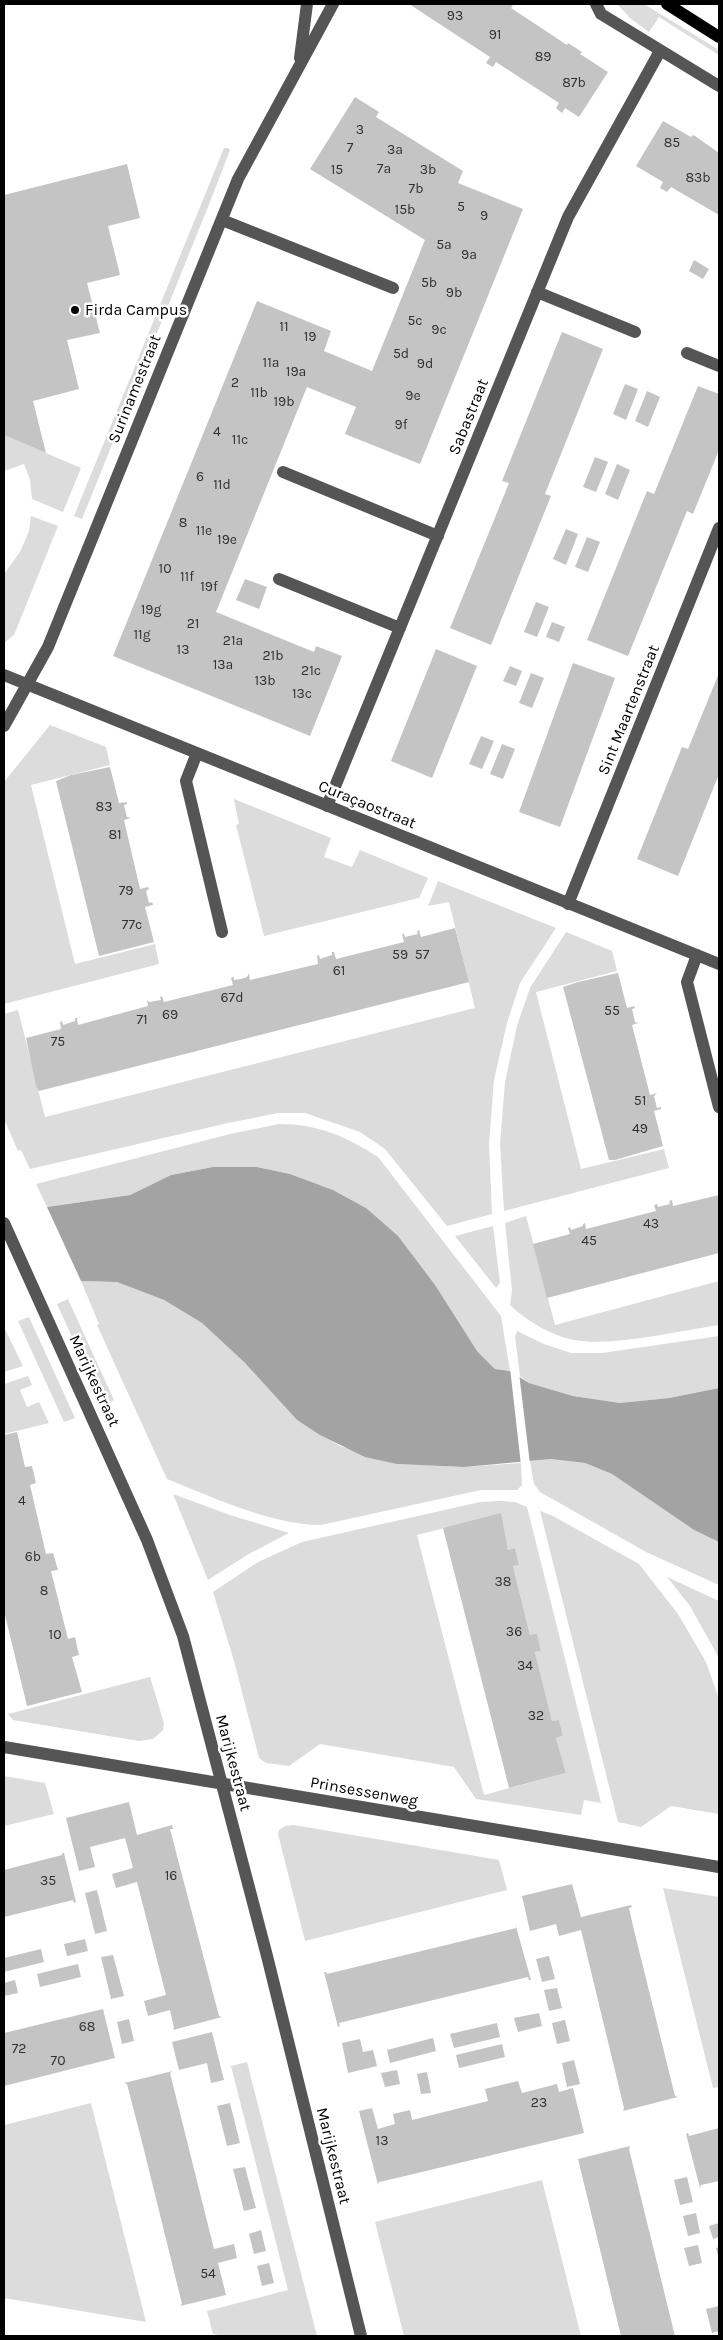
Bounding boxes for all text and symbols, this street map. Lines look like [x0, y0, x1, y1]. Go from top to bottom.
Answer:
house number: 93 [447, 8, 463, 24]
house number: 91 [489, 27, 501, 43]
house number: 89 [535, 49, 551, 65]
house number: 87b [562, 75, 586, 91]
house number: 3 [356, 122, 364, 138]
house number: 85 [664, 135, 680, 151]
house number: 7 [347, 140, 353, 156]
house number: 3a [387, 142, 403, 158]
house number: 7a [377, 161, 391, 177]
house number: 15 [331, 162, 343, 178]
house number: 3b [420, 162, 436, 178]
house number: 83b [685, 170, 711, 186]
house number: 7b [409, 181, 423, 197]
house number: 5 [457, 199, 465, 215]
house number: 15b [395, 202, 415, 218]
house number: 9 [480, 208, 488, 224]
house number: 5a [436, 237, 452, 253]
house number: 9a [461, 247, 477, 263]
house number: 5b [421, 275, 437, 291]
house number: 9b [446, 285, 462, 301]
place label: Firda Campus [85, 300, 187, 320]
marker: Firda Campus [69, 304, 81, 316]
house number: 5c [407, 313, 423, 329]
house number: 11 [279, 319, 289, 335]
house number: 9c [431, 322, 447, 338]
house number: 19 [304, 329, 316, 345]
street label: Surinamestraat [104, 332, 166, 446]
house number: 5d [393, 346, 409, 362]
house number: 11a [263, 355, 279, 371]
house number: 9d [417, 356, 433, 372]
house number: 19a [286, 364, 306, 380]
house number: 2 [231, 375, 239, 391]
street label: Sabastraat [445, 376, 493, 458]
house number: 11b [250, 385, 268, 401]
house number: 9e [405, 388, 421, 404]
house number: 19b [273, 394, 295, 410]
house number: 9f [395, 417, 407, 433]
house number: 4 [213, 424, 221, 440]
house number: 11c [232, 432, 248, 448]
house number: 6 [196, 469, 204, 485]
house number: 11d [213, 477, 231, 493]
house number: 8 [179, 515, 187, 531]
house number: 11e [196, 523, 212, 539]
house number: 19e [217, 532, 237, 548]
house number: 10 [159, 561, 171, 577]
house number: 11f [180, 569, 194, 585]
house number: 19f [200, 579, 218, 595]
house number: 19g [141, 602, 161, 618]
house number: 21 [187, 616, 199, 632]
house number: 11g [133, 627, 151, 643]
house number: 21a [223, 633, 243, 649]
house number: 13 [177, 642, 189, 658]
street label: Sint Maartenstraat [594, 642, 664, 778]
house number: 21b [262, 648, 284, 664]
house number: 13a [213, 657, 233, 673]
house number: 21c [301, 663, 321, 679]
house number: 13b [254, 673, 276, 689]
house number: 13c [292, 686, 312, 702]
street label: Curaçaostraat [315, 777, 419, 833]
house number: 83 [96, 799, 112, 815]
house number: 81 [108, 827, 122, 843]
house number: 79 [119, 883, 133, 899]
house number: 77c [122, 917, 142, 933]
house number: 59 [392, 947, 408, 963]
house number: 57 [415, 947, 429, 963]
house number: 61 [333, 963, 345, 979]
house number: 67d [221, 990, 243, 1006]
house number: 55 [604, 1003, 620, 1019]
house number: 69 [162, 1007, 178, 1023]
house number: 71 [136, 1012, 148, 1028]
house number: 75 [51, 1034, 65, 1050]
house number: 51 [634, 1093, 646, 1109]
house number: 49 [632, 1121, 648, 1137]
house number: 43 [643, 1216, 659, 1232]
house number: 45 [581, 1233, 597, 1249]
street label: Marijkestraat [64, 1332, 124, 1430]
house number: 4 [18, 1493, 26, 1509]
house number: 6b [25, 1549, 41, 1565]
house number: 38 [495, 1574, 511, 1590]
house number: 8 [40, 1583, 48, 1599]
house number: 36 [506, 1624, 522, 1640]
house number: 10 [49, 1627, 61, 1643]
house number: 34 [517, 1658, 533, 1674]
house number: 32 [528, 1708, 544, 1724]
street label: Marijkestraat [211, 1713, 255, 1813]
street label: Prinsessenweg [309, 1773, 419, 1811]
house number: 16 [165, 1868, 177, 1884]
house number: 35 [40, 1873, 56, 1889]
house number: 68 [79, 2019, 95, 2035]
house number: 72 [12, 2041, 26, 2057]
house number: 70 [51, 2053, 65, 2069]
house number: 23 [531, 2095, 547, 2111]
street label: Marijkestraat [312, 2106, 354, 2206]
house number: 13 [376, 2133, 388, 2149]
house number: 54 [200, 2266, 216, 2282]

